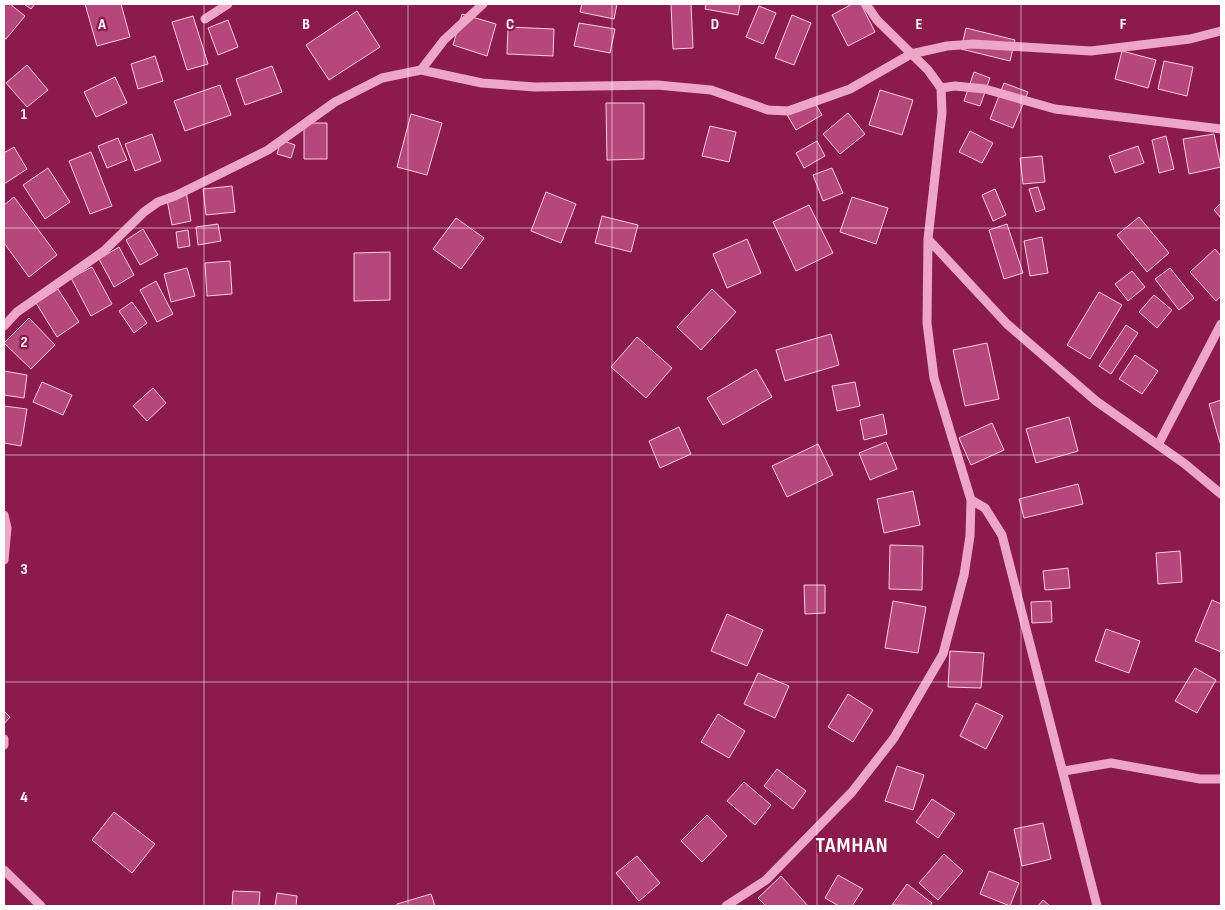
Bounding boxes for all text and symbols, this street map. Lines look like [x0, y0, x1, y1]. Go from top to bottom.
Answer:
text: A [97, 15, 106, 34]
text: B [302, 15, 310, 34]
text: C [506, 15, 514, 34]
text: D [711, 15, 719, 34]
text: E [916, 15, 923, 34]
text: F [1120, 15, 1127, 34]
text: 1 [21, 105, 28, 124]
text: 2 [20, 333, 28, 352]
text: 3 [20, 560, 28, 579]
text: 4 [20, 788, 28, 807]
district label: TAMHAN [816, 832, 888, 859]

